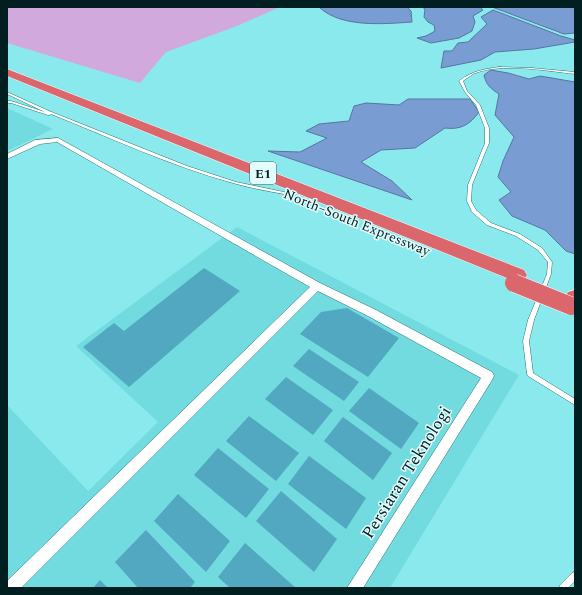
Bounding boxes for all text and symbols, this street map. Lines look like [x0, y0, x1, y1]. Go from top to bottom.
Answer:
road number: E1 [250, 162, 276, 184]
street label: North–South Expressway [280, 183, 434, 262]
street label: Persiaran Teknologi [356, 401, 458, 544]

